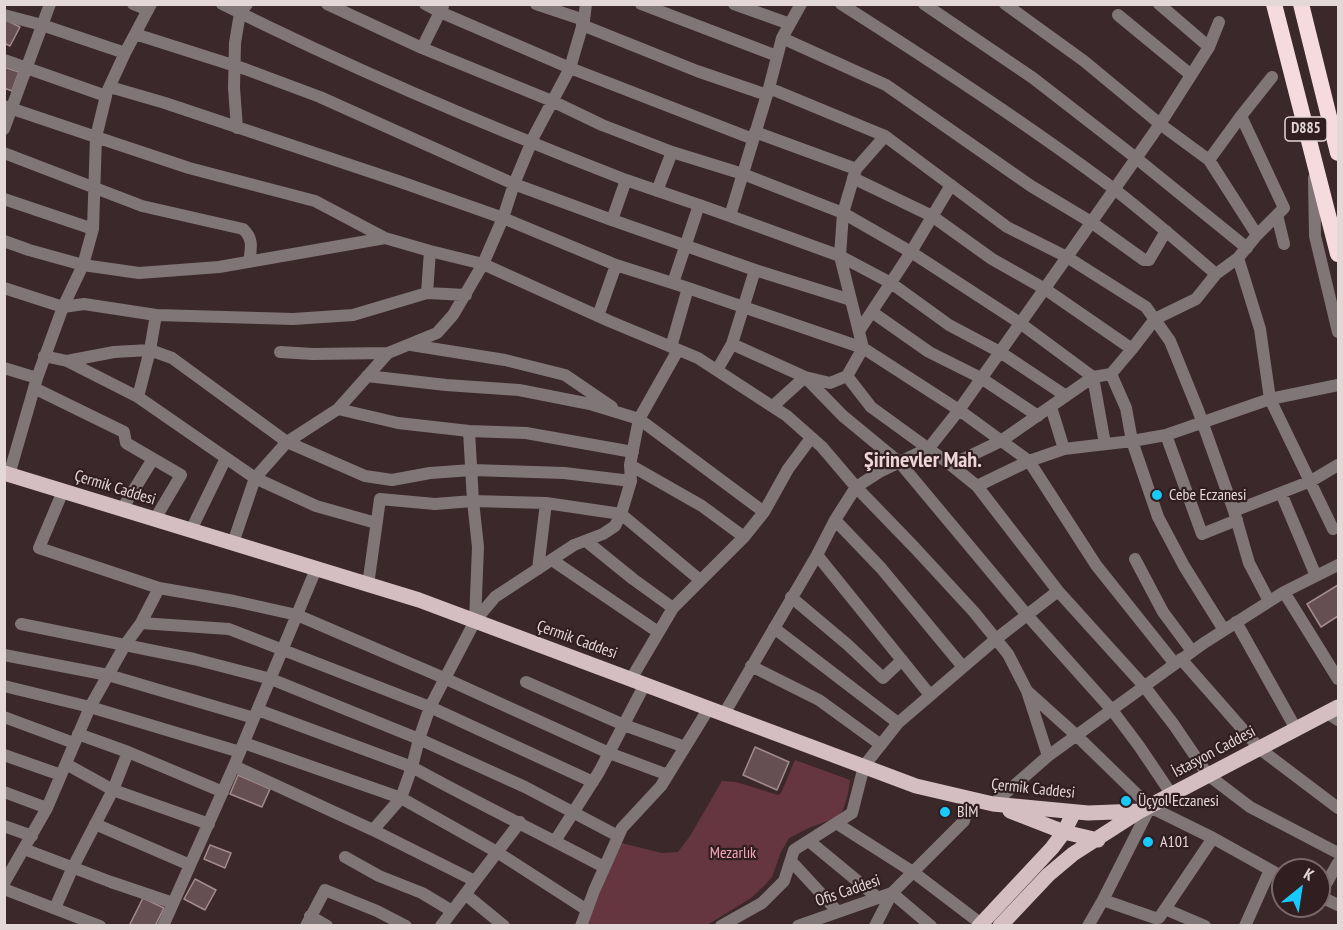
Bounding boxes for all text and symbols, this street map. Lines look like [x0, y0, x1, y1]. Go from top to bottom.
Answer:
road number: D885 [1285, 117, 1327, 141]
district label: Şirinevler Mah. [864, 448, 982, 474]
street label: Çermik Caddesi [72, 467, 158, 509]
place label: Cebe Eczanesi [1169, 485, 1246, 505]
marker: Cebe Eczanesi [1150, 488, 1164, 502]
street label: Çermik Caddesi [534, 617, 620, 663]
street label: İstasyon Caddesi [1169, 722, 1259, 782]
street label: Çermik Caddesi [990, 775, 1076, 803]
place label: Üçyol Eczanesi [1138, 791, 1219, 811]
marker: Üçyol Eczanesi [1119, 794, 1133, 808]
place label: BİM [957, 802, 978, 822]
marker: BİM [938, 805, 952, 819]
place label: A101 [1160, 832, 1189, 852]
marker: A101 [1141, 835, 1155, 849]
park label: Mezarlık [710, 843, 756, 863]
north arrow [1271, 858, 1331, 918]
text: K [1300, 863, 1318, 885]
street label: Ofis Caddesi [813, 871, 883, 911]

